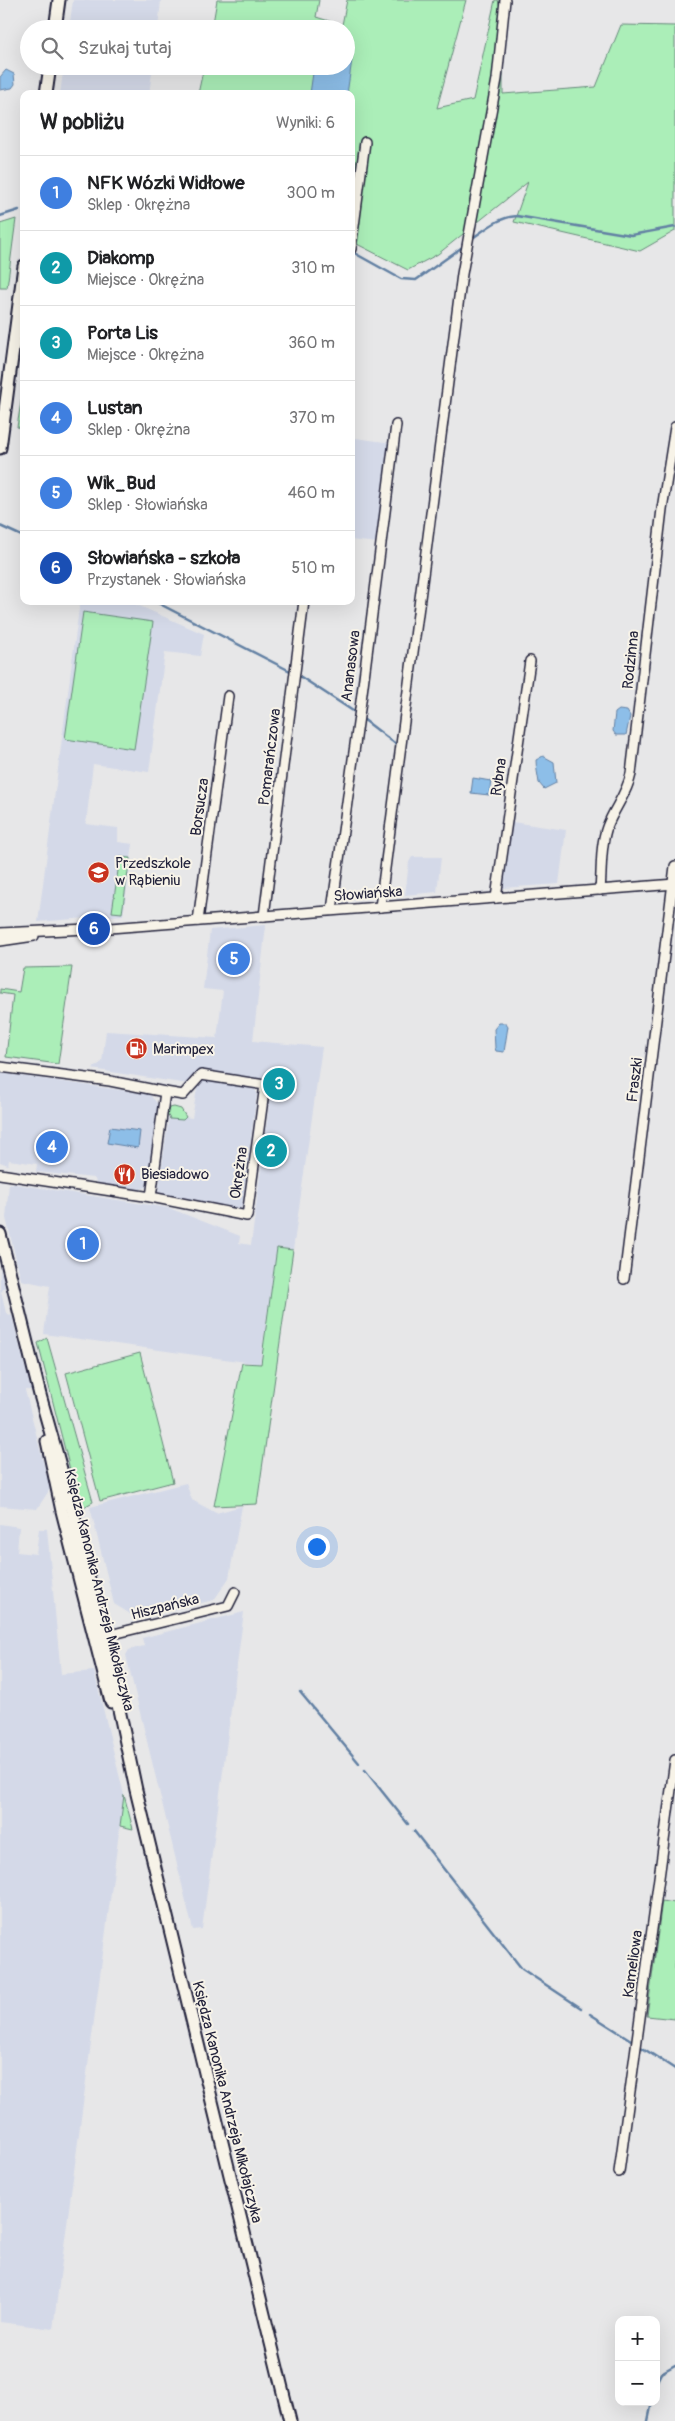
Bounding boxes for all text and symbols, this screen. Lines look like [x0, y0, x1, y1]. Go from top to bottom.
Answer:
search box [20, 20, 355, 75]
icon: search [38, 34, 66, 62]
text: Szukaj tutaj [78, 36, 172, 60]
text: W pobliżu [40, 109, 124, 136]
text: Wyniki: 6 [276, 113, 335, 133]
text: NFK Wózki Widłowe [87, 171, 245, 195]
text: 1 [53, 183, 59, 203]
text: 300 m [287, 183, 335, 203]
text: Sklep · Okrężna [87, 195, 190, 215]
text: Diakomp [87, 246, 155, 270]
text: 2 [52, 258, 60, 278]
text: 310 m [291, 258, 335, 278]
text: Miejsce · Okrężna [87, 270, 204, 290]
text: Porta Lis [87, 321, 158, 345]
text: 3 [52, 333, 60, 353]
text: 360 m [288, 333, 335, 353]
text: Miejsce · Okrężna [87, 345, 204, 365]
text: Lustan [87, 396, 142, 420]
text: 4 [51, 408, 61, 428]
text: 370 m [289, 408, 335, 428]
text: Sklep · Okrężna [87, 420, 190, 440]
text: Wik_Bud [87, 471, 156, 495]
text: 5 [52, 483, 60, 503]
text: 460 m [288, 483, 335, 503]
text: Sklep · Słowiańska [87, 495, 208, 515]
text: Słowiańska - szkoła [87, 546, 240, 570]
text: 6 [51, 558, 61, 578]
text: 510 m [291, 558, 335, 578]
text: Przystanek · Słowiańska [87, 570, 246, 590]
street label: Ananasowa [337, 629, 365, 703]
street label: Rodzinna [618, 630, 644, 690]
street label: Pomarańczowa [255, 707, 285, 807]
street label: Rybna [487, 757, 511, 797]
street label: Borsucza [187, 777, 213, 837]
place label: Przedszkole w Rąbieniu [115, 854, 191, 890]
school or university icon: Przedszkole w Rąbieniu [87, 860, 111, 884]
street label: Słowiańska [333, 882, 403, 906]
pin: 6 [78, 910, 110, 948]
pin: 5 [218, 940, 250, 978]
fuel station icon: Marimpex [125, 1037, 149, 1061]
place label: Marimpex [153, 1040, 214, 1059]
street label: Fraszki [623, 1056, 647, 1103]
pin: 3 [263, 1065, 295, 1103]
pin: 4 [36, 1128, 68, 1166]
pin: 2 [255, 1132, 287, 1170]
street label: Okrężna [226, 1146, 252, 1200]
restaurant icon: Biesiadowo [113, 1162, 137, 1186]
place label: Biesiadowo [141, 1165, 209, 1184]
pin: 1 [67, 1225, 99, 1263]
street label: Księdza Kanonika Andrzeja Mikołajczyka [60, 1467, 138, 1713]
your location [304, 1534, 330, 1560]
street label: Hiszpańska [129, 1589, 201, 1625]
street label: Kameliowa [619, 1929, 647, 1999]
street label: Księdza Kanonika Andrzeja Mikołajczyka [188, 1979, 266, 2225]
map controls [615, 2316, 660, 2406]
button: + [615, 2316, 660, 2361]
button: − [615, 2361, 660, 2406]

